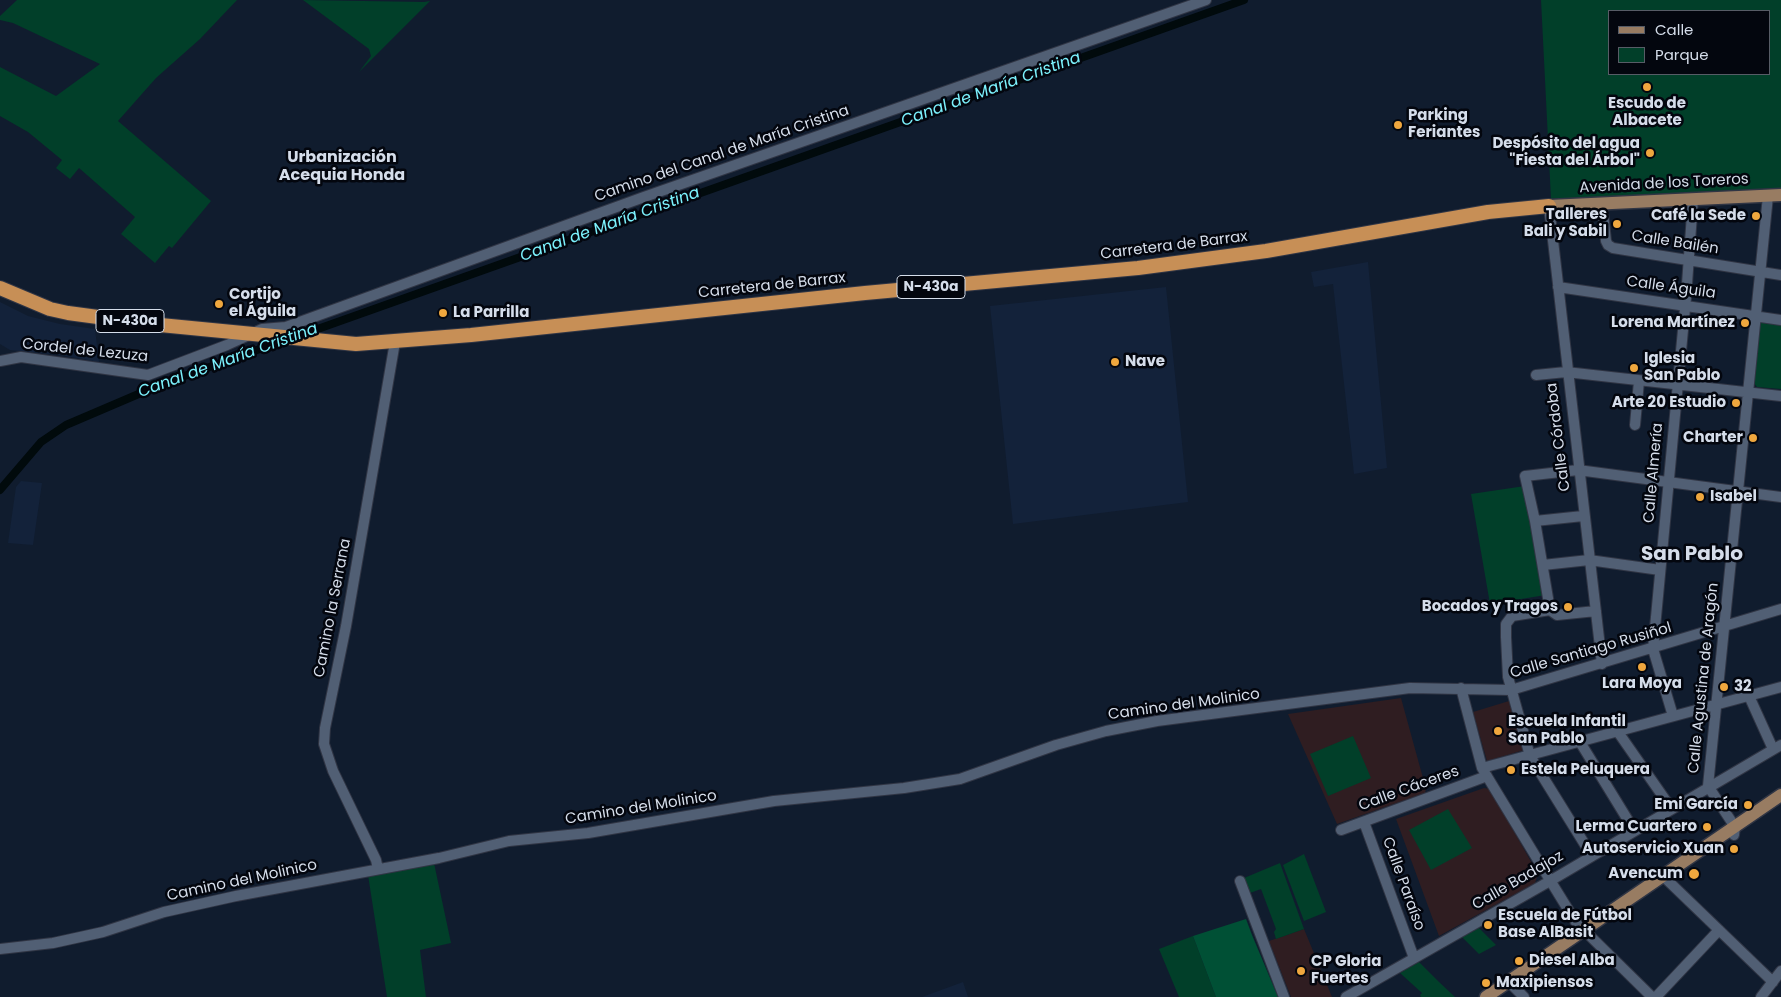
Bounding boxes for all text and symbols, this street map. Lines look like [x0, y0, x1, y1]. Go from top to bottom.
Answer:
legend [1608, 10, 1771, 75]
text: Calle [1655, 19, 1693, 40]
text: Parque [1655, 44, 1708, 65]
water label: Canal de María Cristina [898, 48, 1084, 132]
marker: Escudo de Albacete [1641, 81, 1653, 93]
place label: Escudo de Albacete [1608, 95, 1686, 130]
street label: Camino del Canal de María Cristina [592, 102, 852, 206]
place label: Parking Feriantes [1408, 107, 1480, 142]
marker: Parking Feriantes [1392, 119, 1404, 131]
place label: Despósito del agua "Fiesta del Árbol" [1492, 135, 1640, 170]
marker: Despósito del agua "Fiesta del Árbol" [1644, 147, 1656, 159]
district label: Urbanización Acequia Honda [279, 148, 405, 186]
street label: Avenida de los Toreros [1579, 171, 1749, 197]
water label: Canal de María Cristina [517, 183, 703, 267]
place label: Talleres Bali y Sabil [1524, 206, 1607, 241]
place label: Café la Sede [1651, 207, 1746, 225]
marker: Café la Sede [1750, 210, 1762, 222]
marker: Talleres Bali y Sabil [1611, 218, 1623, 230]
street label: Calle Bailén [1630, 227, 1720, 259]
street label: Carretera de Barrax [1099, 228, 1249, 264]
street label: Carretera de Barrax [697, 269, 847, 303]
street label: Calle Águila [1625, 273, 1717, 303]
road number: N-430a [897, 276, 965, 298]
place label: Cortijo el Águila [229, 286, 296, 321]
marker: Cortijo el Águila [213, 298, 225, 310]
place label: La Parrilla [453, 304, 529, 322]
marker: La Parrilla [437, 307, 449, 319]
road number: N-430a [96, 310, 164, 332]
place label: Lorena Martínez [1611, 314, 1735, 332]
marker: Lorena Martínez [1739, 317, 1751, 329]
water label: Canal de María Cristina [135, 319, 321, 403]
street label: Cordel de Lezuza [21, 335, 149, 367]
place label: Iglesia San Pablo [1644, 350, 1720, 385]
place label: Nave [1125, 353, 1165, 371]
marker: Nave [1109, 356, 1121, 368]
marker: Iglesia San Pablo [1628, 362, 1640, 374]
street label: Calle Córdoba [1543, 382, 1575, 492]
place label: Arte 20 Estudio [1612, 394, 1726, 412]
marker: Arte 20 Estudio [1730, 397, 1742, 409]
street label: Calle Almería [1641, 422, 1667, 524]
place label: Charter [1683, 429, 1743, 447]
marker: Charter [1747, 432, 1759, 444]
place label: Isabel [1710, 488, 1757, 506]
marker: Isabel [1694, 491, 1706, 503]
street label: Camino la Serrana [311, 537, 355, 679]
district label: San Pablo [1641, 543, 1743, 567]
street label: Calle Agustina de Aragón [1685, 582, 1723, 774]
place label: Bocados y Tragos [1422, 598, 1558, 616]
marker: Bocados y Tragos [1562, 601, 1574, 613]
street label: Calle Santiago Rusiñol [1508, 619, 1674, 683]
marker: Lara Moya [1636, 661, 1648, 673]
place label: Lara Moya [1602, 675, 1682, 693]
place label: 32 [1734, 678, 1752, 696]
marker: 32 [1718, 681, 1730, 693]
street label: Camino del Molinico [1107, 685, 1261, 725]
place label: Escuela Infantil San Pablo [1508, 713, 1626, 748]
marker: Escuela Infantil San Pablo [1492, 725, 1504, 737]
place label: Estela Peluquera [1521, 761, 1650, 779]
street label: Calle Cáceres [1356, 763, 1462, 815]
marker: Estela Peluquera [1505, 764, 1517, 776]
street label: Camino del Molinico [564, 787, 718, 829]
place label: Emi García [1654, 796, 1738, 814]
marker: Emi García [1742, 799, 1754, 811]
place label: Lerma Cuartero [1575, 818, 1697, 836]
marker: Lerma Cuartero [1701, 821, 1713, 833]
street label: Calle Paraíso [1378, 835, 1428, 933]
place label: Autoservicio Xuan [1582, 840, 1724, 858]
marker: Autoservicio Xuan [1728, 843, 1740, 855]
street label: Calle Badajoz [1469, 848, 1567, 914]
street label: Camino del Molinico [165, 856, 319, 906]
place label: Avencum [1608, 865, 1683, 883]
marker: Avencum [1687, 867, 1701, 881]
place label: Escuela de Fútbol Base AlBasit [1498, 907, 1632, 942]
marker: Escuela de Fútbol Base AlBasit [1482, 919, 1494, 931]
place label: Diesel Alba [1529, 952, 1615, 970]
place label: CP Gloria Fuertes [1311, 953, 1381, 988]
marker: Diesel Alba [1513, 955, 1525, 967]
marker: CP Gloria Fuertes [1295, 965, 1307, 977]
place label: Maxipiensos [1496, 974, 1593, 992]
marker: Maxipiensos [1480, 977, 1492, 989]

